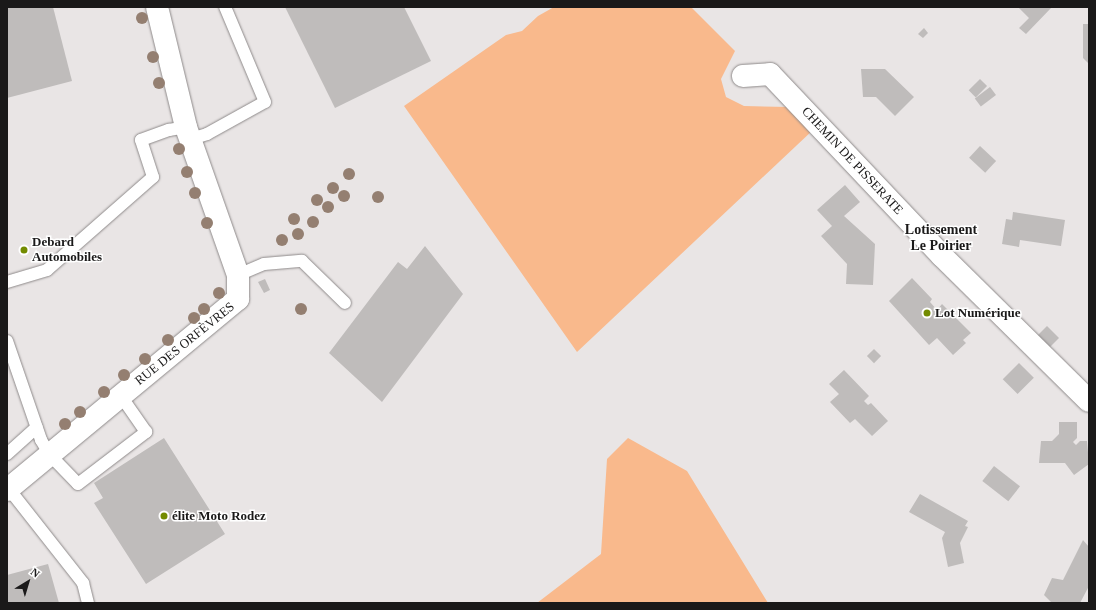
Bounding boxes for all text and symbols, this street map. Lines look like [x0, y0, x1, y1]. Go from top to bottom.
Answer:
street label: CHEMIN DE PISSERATE [798, 104, 906, 218]
district label: Lotissement Le Poirier [905, 222, 977, 254]
place label: Debard Automobiles [32, 235, 102, 266]
marker: Debard Automobiles [19, 245, 29, 255]
street label: RUE DES ORFÈVRES [132, 299, 238, 389]
place label: Lot Numérique [935, 305, 1021, 321]
marker: Lot Numérique [922, 308, 932, 318]
place label: élite Moto Rodez [172, 508, 266, 524]
marker: élite Moto Rodez [159, 511, 169, 521]
north arrow [8, 562, 48, 602]
text: N [29, 565, 42, 580]

